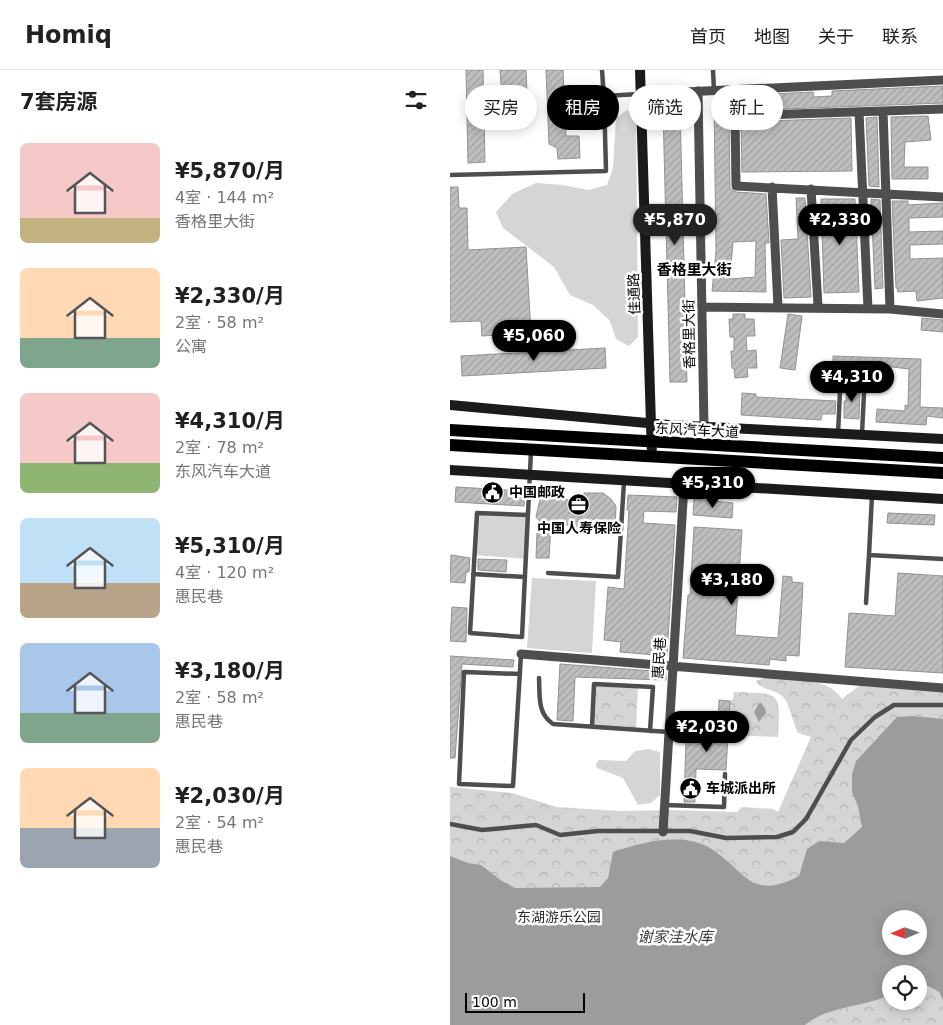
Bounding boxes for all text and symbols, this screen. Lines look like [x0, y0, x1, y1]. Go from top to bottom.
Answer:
text: Homiq [25, 21, 112, 49]
text: 首页 [690, 26, 726, 47]
text: 地图 [754, 26, 790, 47]
text: 关于 [818, 26, 854, 47]
text: 联系 [882, 26, 918, 47]
chip: 买房 [465, 85, 537, 130]
chip: 租房 [547, 85, 619, 130]
chip: 筛选 [629, 85, 701, 130]
chip: 新上 [711, 85, 783, 130]
icon: filters [402, 86, 430, 114]
text: 7套房源 [20, 90, 98, 114]
text: ¥5,870/月 [175, 159, 285, 183]
icon: home [60, 163, 120, 223]
text: 4室 · 144 m² [175, 188, 274, 207]
pin: ¥5,870 [634, 204, 716, 246]
pin: ¥2,330 [799, 204, 881, 246]
text: ¥5,870 [644, 210, 706, 229]
text: ¥2,330 [809, 210, 871, 229]
text: 香格里大街 [175, 212, 255, 231]
district label: 香格里大街 [656, 261, 732, 279]
street label: 佳通路 [625, 273, 643, 315]
text: ¥2,330/月 [175, 284, 285, 308]
icon: home [60, 288, 120, 348]
street label: 香格里大街 [680, 299, 698, 369]
text: 2室 · 58 m² [175, 313, 264, 332]
pin: ¥5,060 [493, 320, 575, 362]
text: ¥5,060 [503, 326, 565, 345]
text: 公寓 [175, 337, 207, 356]
pin: ¥4,310 [811, 360, 893, 403]
text: ¥4,310 [821, 367, 883, 386]
text: ¥4,310/月 [175, 409, 285, 433]
icon: home [60, 413, 120, 473]
street label: 东风汽车大道 [655, 420, 739, 440]
text: 2室 · 78 m² [175, 438, 264, 457]
text: 东风汽车大道 [175, 462, 271, 481]
pin: ¥5,310 [672, 466, 754, 509]
text: ¥5,310 [682, 473, 744, 492]
public building icon: 中国邮政 [481, 480, 505, 504]
place label: 中国邮政 [509, 484, 565, 500]
office icon: 中国人寿保险 [567, 493, 591, 517]
place label: 中国人寿保险 [537, 520, 622, 536]
text: ¥5,310/月 [175, 534, 285, 558]
icon: home [60, 538, 120, 598]
text: 4室 · 120 m² [175, 563, 274, 582]
pin: ¥3,180 [691, 564, 773, 606]
text: ¥3,180 [701, 570, 763, 589]
text: 惠民巷 [175, 587, 223, 606]
street label: 惠民巷 [650, 636, 668, 680]
text: ¥3,180/月 [175, 659, 285, 683]
icon: home [60, 663, 120, 723]
text: 2室 · 58 m² [175, 688, 264, 707]
pin: ¥2,030 [666, 710, 748, 753]
text: 惠民巷 [175, 712, 223, 731]
text: ¥2,030 [676, 717, 738, 736]
public building icon: 车城派出所 [678, 776, 702, 800]
place label: 车城派出所 [706, 780, 776, 796]
text: ¥2,030/月 [175, 784, 285, 808]
icon: home [60, 788, 120, 848]
text: 2室 · 54 m² [175, 813, 264, 832]
text: 惠民巷 [175, 837, 223, 856]
park label: 东湖游乐公园 [517, 909, 601, 925]
north arrow [882, 910, 928, 955]
map controls [882, 910, 927, 1010]
water label: 谢家洼水库 [637, 928, 715, 946]
button: locate [882, 965, 927, 1010]
scale bar [465, 990, 585, 1013]
text: 100 m [472, 994, 517, 1010]

